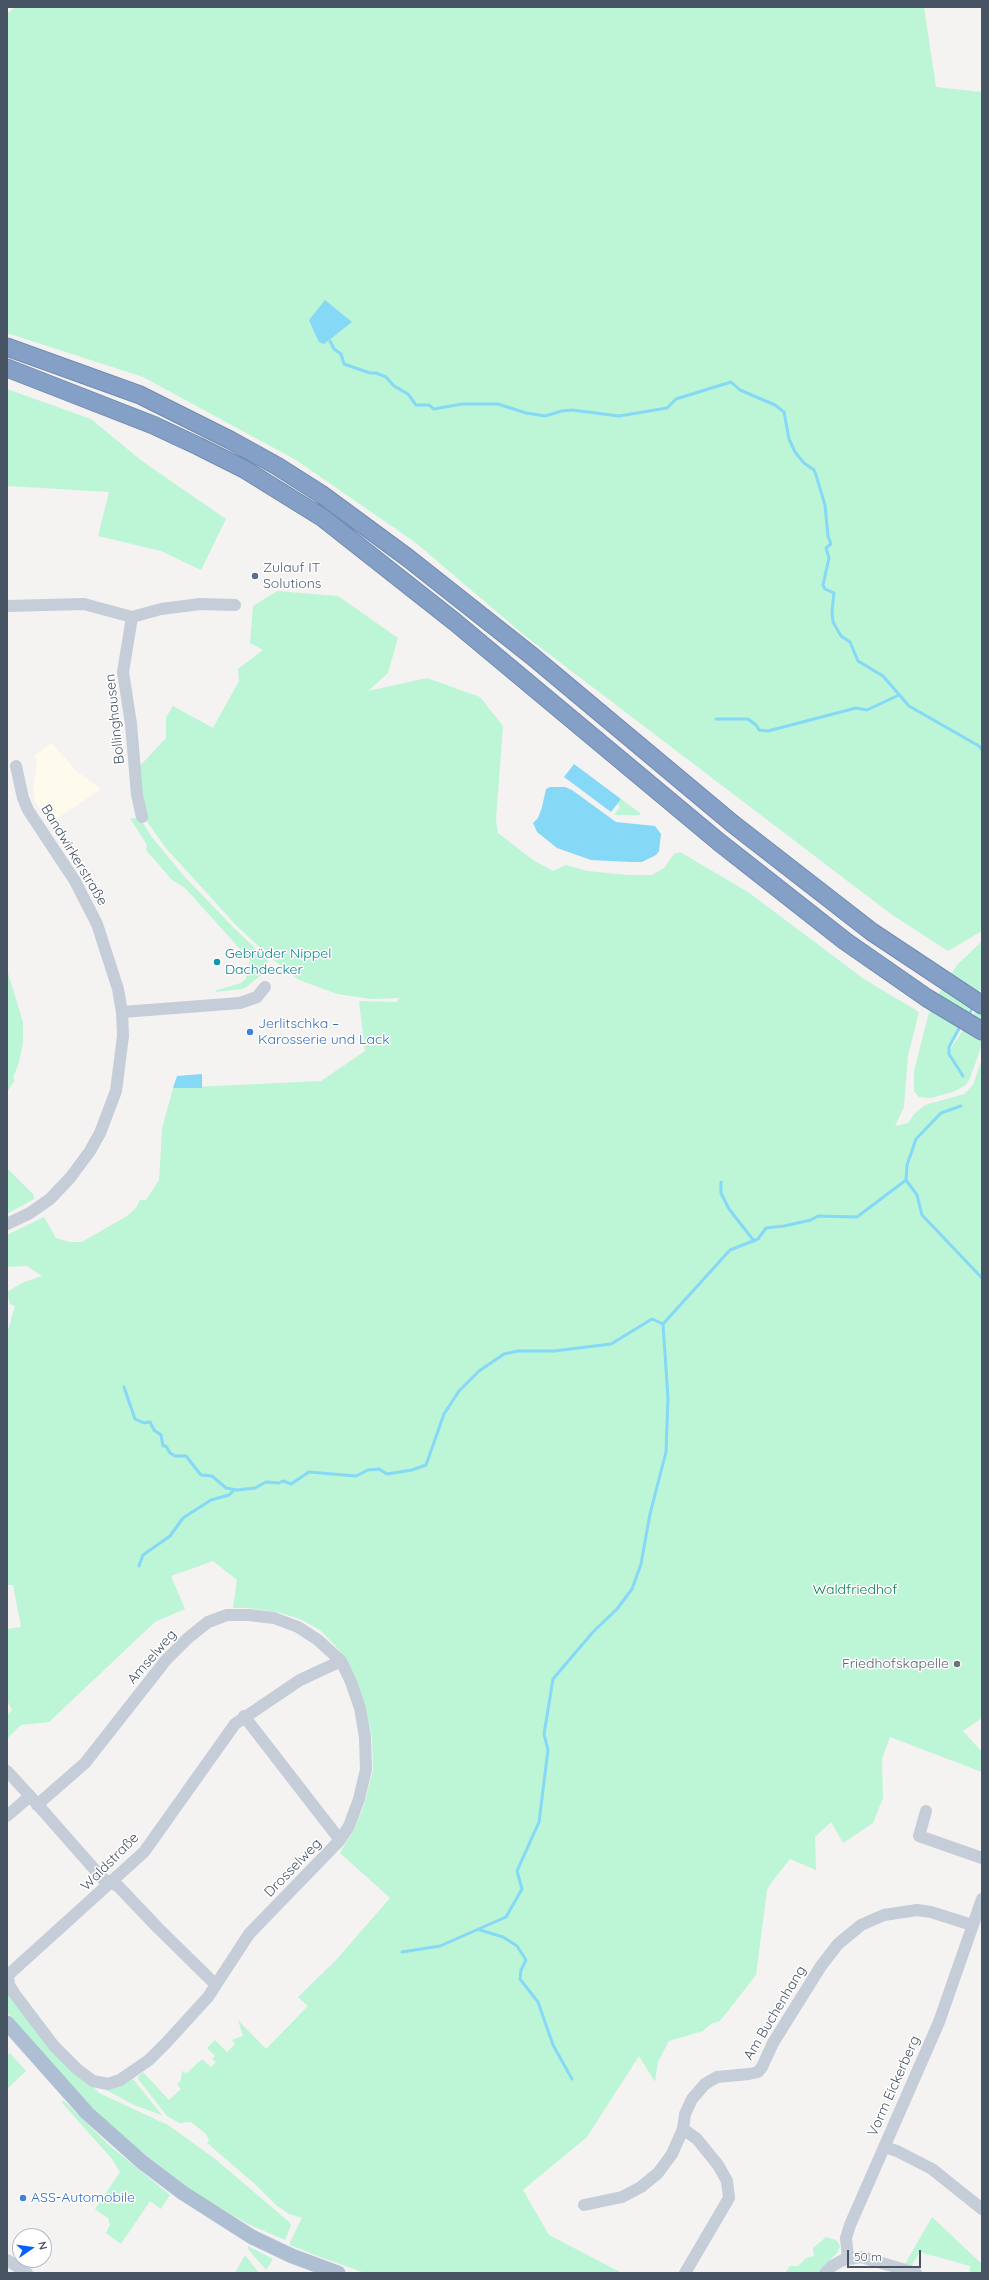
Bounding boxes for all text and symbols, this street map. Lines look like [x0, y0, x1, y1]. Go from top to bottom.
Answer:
place label: Zulauf IT Solutions [263, 560, 321, 592]
marker: Zulauf IT Solutions [250, 571, 260, 581]
street label: Bollinghausen [102, 673, 128, 765]
street label: Bandwirkerstraße [37, 801, 111, 909]
place label: Gebrüder Nippel Dachdecker [225, 946, 331, 978]
marker: Gebrüder Nippel Dachdecker [212, 957, 222, 967]
place label: Jerlitschka – Karosserie und Lack [258, 1016, 390, 1048]
marker: Jerlitschka – Karosserie und Lack [245, 1027, 255, 1037]
park label: Waldfriedhof [813, 1582, 897, 1598]
street label: Amselweg [124, 1626, 180, 1688]
place label: Friedhofskapelle [842, 1656, 949, 1672]
marker: Friedhofskapelle [952, 1659, 962, 1669]
street label: Waldstraße [78, 1830, 142, 1894]
street label: Drosselweg [261, 1835, 325, 1901]
street label: Am Buchenhang [740, 1963, 810, 2063]
street label: Vorm Eickerberg [864, 2033, 924, 2139]
place label: ASS-Automobile [31, 2190, 135, 2206]
marker: ASS-Automobile [18, 2193, 28, 2203]
north arrow [12, 2228, 52, 2268]
text: N [35, 2240, 50, 2251]
scale bar [849, 2242, 923, 2268]
text: 50 m [854, 2249, 882, 2264]

